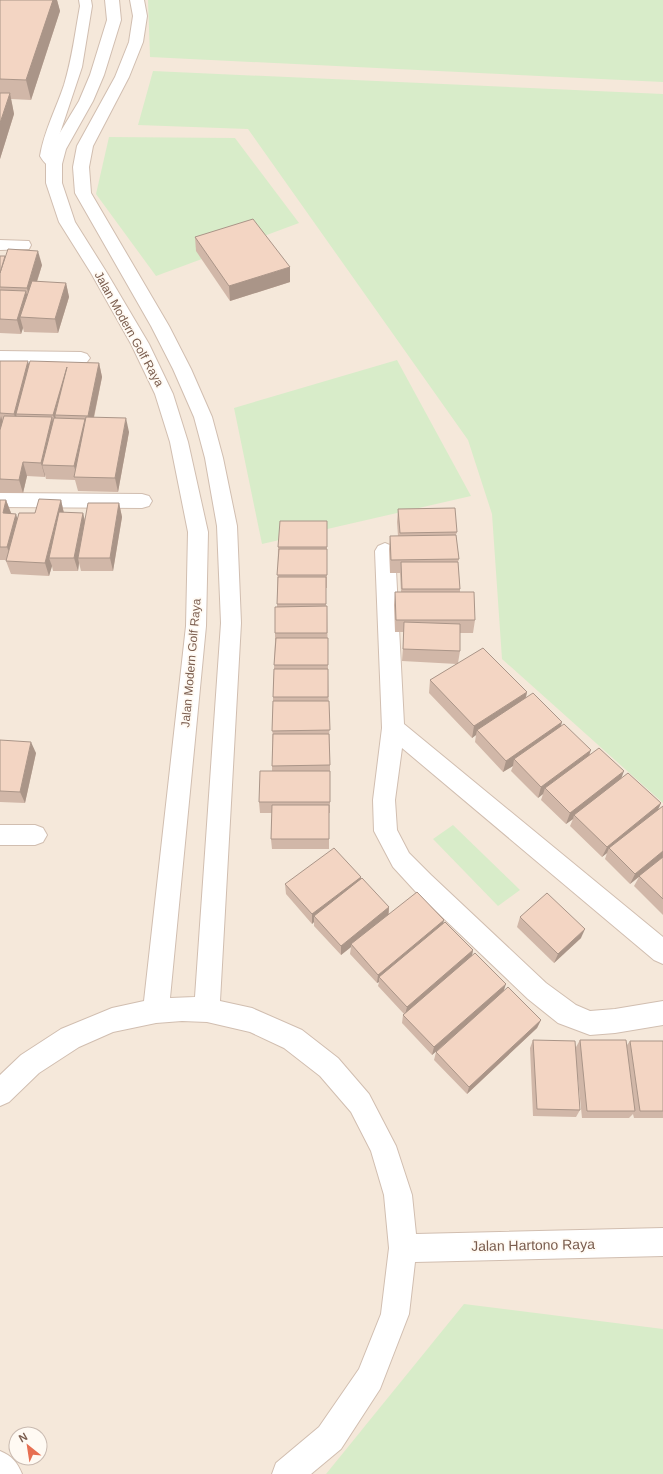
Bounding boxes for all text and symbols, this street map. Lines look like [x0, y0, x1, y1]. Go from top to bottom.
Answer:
street label: Jalan Modern Golf Raya [92, 269, 167, 389]
street label: Jalan Modern Golf Raya [178, 598, 204, 728]
street label: Jalan Hartono Raya [471, 1236, 595, 1254]
north arrow [8, 1426, 48, 1466]
text: N [17, 1430, 29, 1445]

